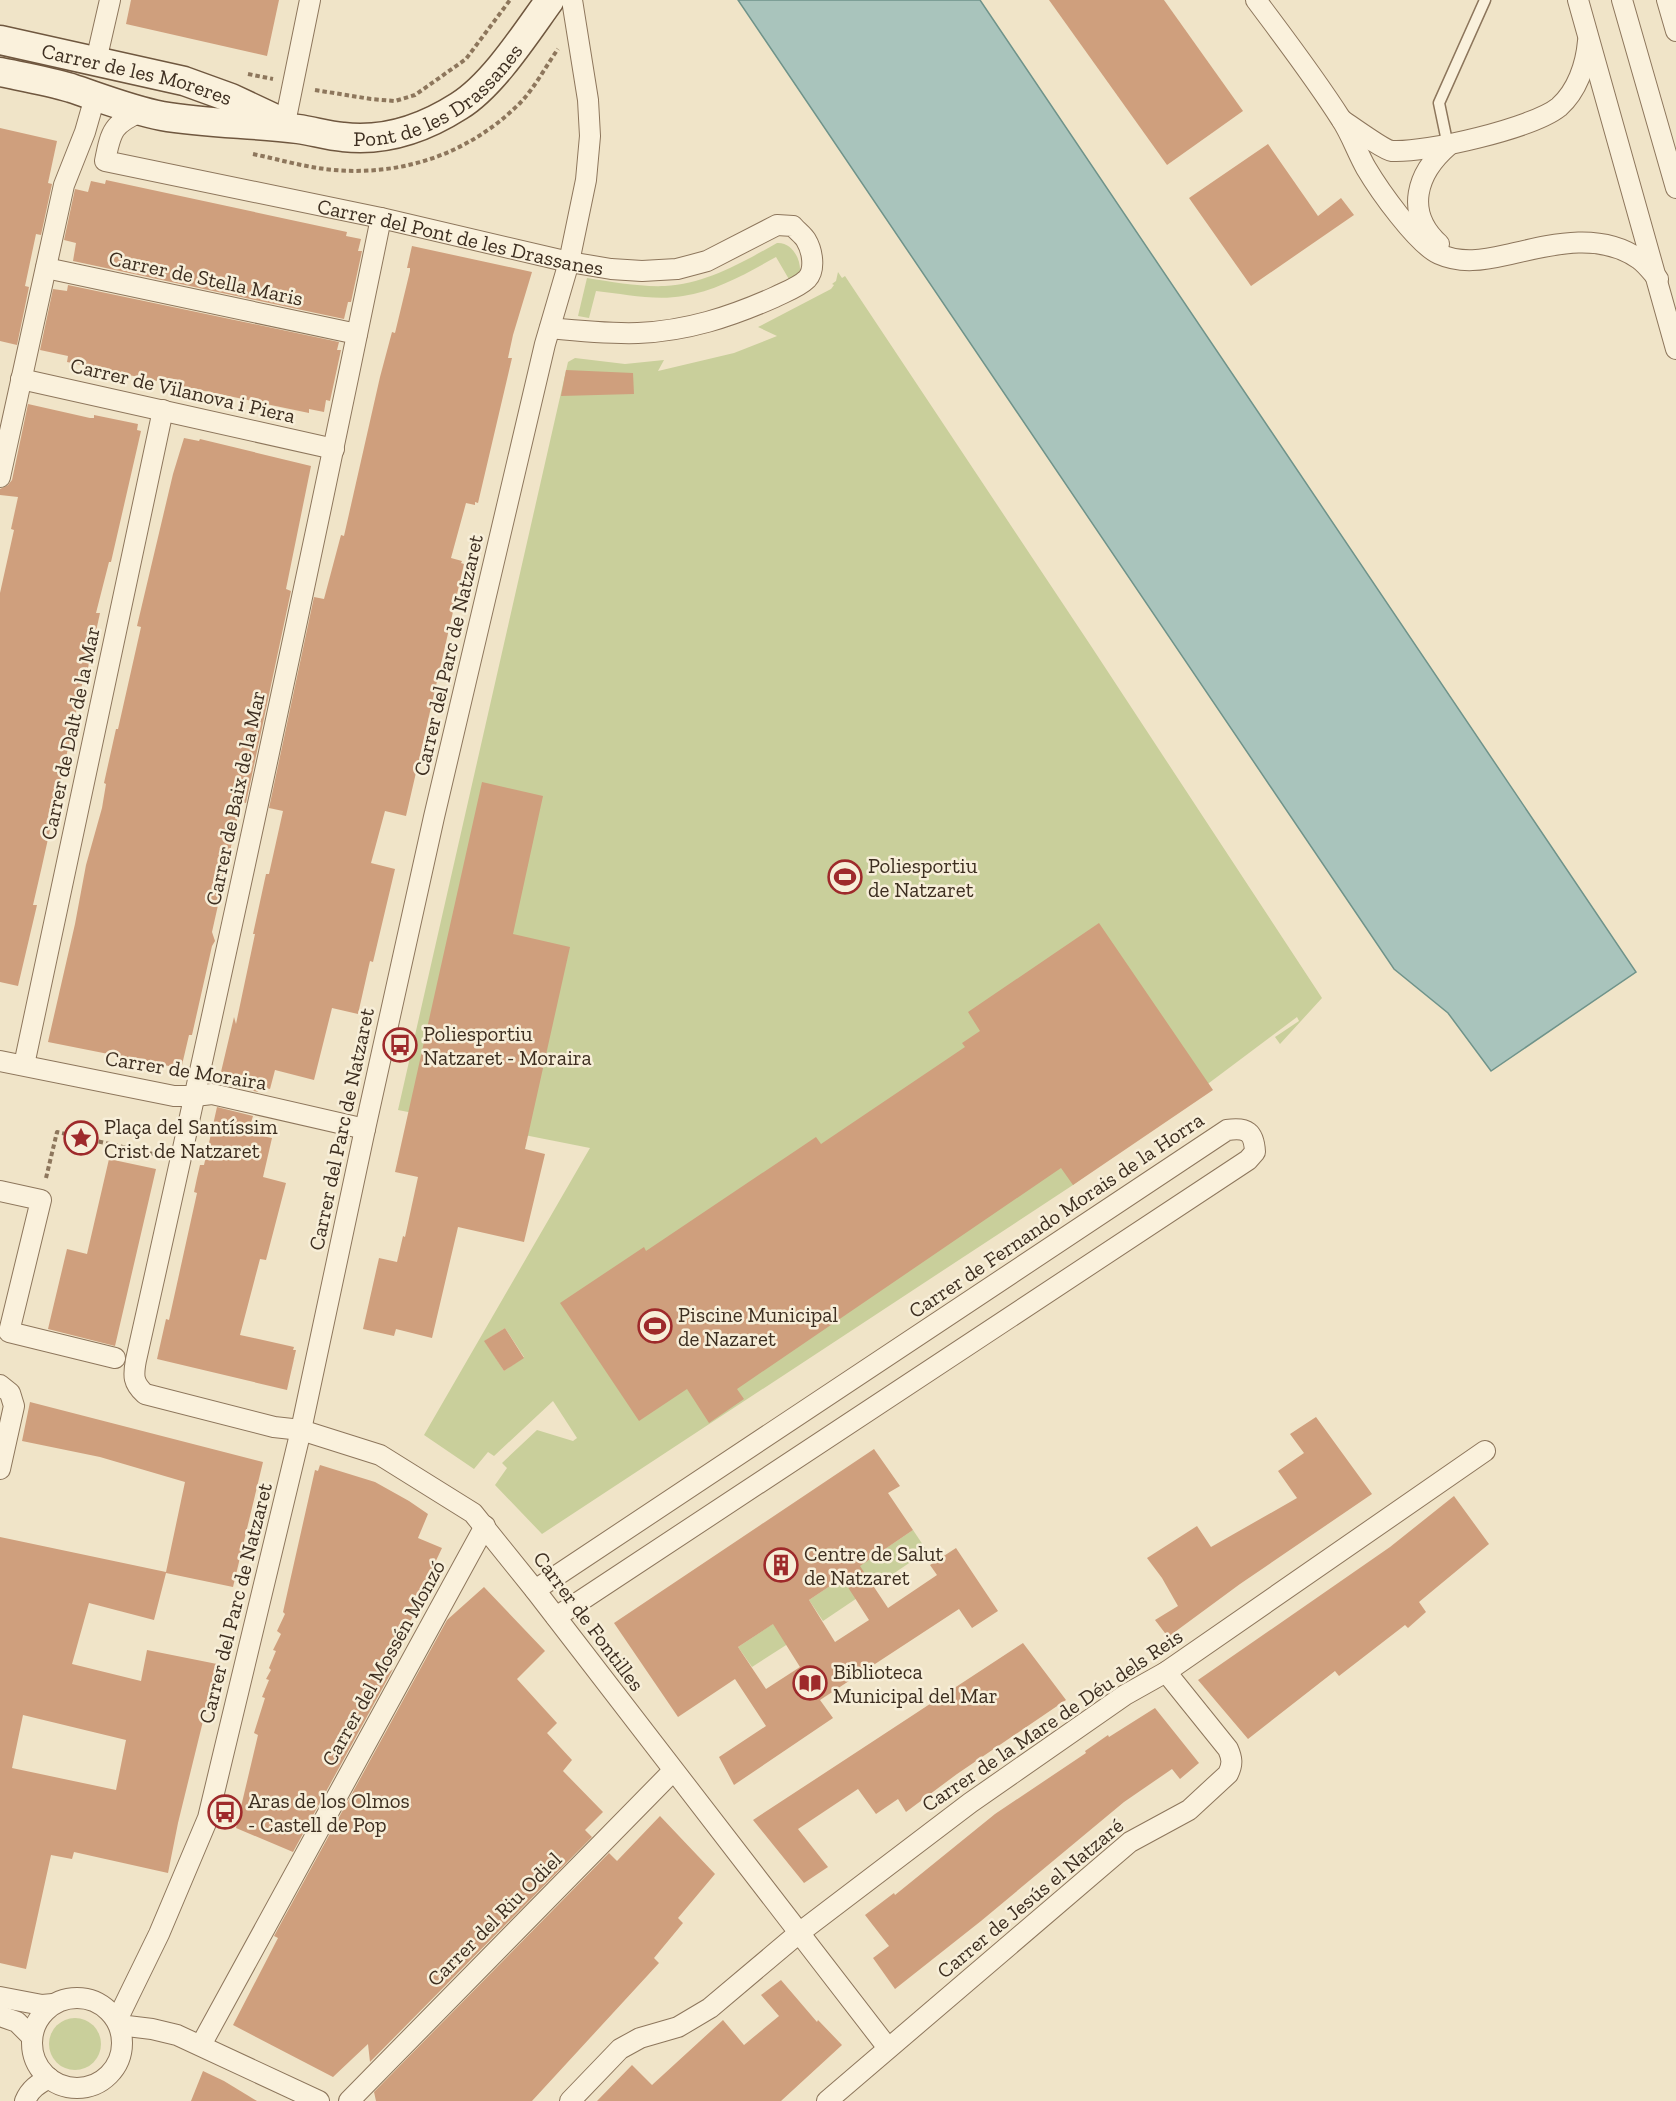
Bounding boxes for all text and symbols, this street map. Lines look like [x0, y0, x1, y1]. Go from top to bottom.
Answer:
street label: Carrer de les Moreres [39, 37, 236, 110]
street label: Pont de les Drassanes [353, 38, 527, 151]
street label: Carrer del Pont de les Drassanes [315, 193, 605, 280]
street label: Carrer de Stella Maris [107, 245, 305, 311]
street label: Carrer de Vilanova i Piera [68, 352, 298, 428]
street label: Carrer del Parc de Natzaret [408, 532, 488, 778]
street label: Carrer de Dalt de la Mar [35, 624, 105, 842]
street label: Carrer de Baix de la Mar [200, 688, 270, 908]
place label: Poliesportiu de Natzaret [868, 853, 978, 902]
sports icon: Poliesportiu de Natzaret [827, 859, 863, 895]
street label: Carrer del Parc de Natzaret [303, 1005, 379, 1252]
place label: Poliesportiu Natzaret - Moraira [423, 1021, 592, 1070]
bus stop icon: Poliesportiu Natzaret - Moraira [382, 1027, 418, 1063]
street label: Carrer de Moraira [103, 1045, 269, 1095]
street label: Carrer de Fernando Morais de la Horra [904, 1107, 1208, 1323]
place label: Plaça del Santíssim Crist de Natzaret [104, 1114, 278, 1163]
place icon: Plaça del Santíssim Crist de Natzaret [63, 1120, 99, 1156]
place label: Piscine Municipal de Nazaret [678, 1302, 838, 1351]
sports icon: Piscine Municipal de Nazaret [637, 1308, 673, 1344]
street label: Carrer del Parc de Natzaret [193, 1480, 277, 1726]
place label: Centre de Salut de Natzaret [804, 1541, 944, 1590]
street label: Carrer de Fontilles [528, 1546, 650, 1696]
building icon: Centre de Salut de Natzaret [763, 1547, 799, 1583]
street label: Carrer del Mossén Monzó [316, 1556, 450, 1770]
street label: Carrer de la Mare de Déu dels Reis [917, 1623, 1187, 1817]
place label: Biblioteca Municipal del Mar [833, 1659, 997, 1708]
library icon: Biblioteca Municipal del Mar [792, 1665, 828, 1701]
place label: Aras de los Olmos - Castell de Pop [248, 1788, 410, 1837]
bus stop icon: Aras de los Olmos - Castell de Pop [207, 1794, 243, 1830]
street label: Carrer de Jesús el Natzaré [932, 1813, 1128, 1983]
street label: Carrer del Riu Odiel [422, 1846, 567, 1991]

